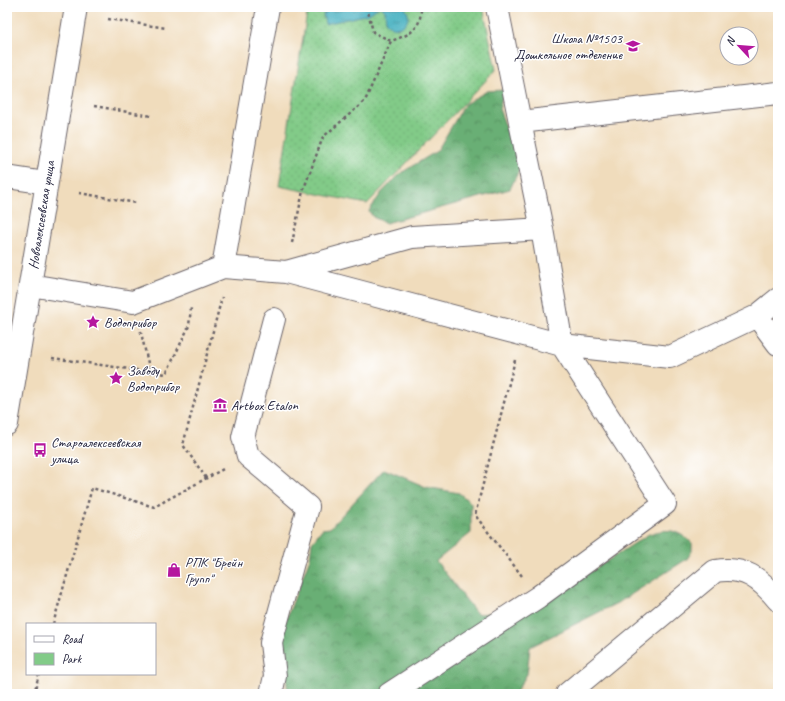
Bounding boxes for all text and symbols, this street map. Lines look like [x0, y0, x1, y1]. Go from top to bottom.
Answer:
north arrow [719, 26, 759, 66]
place label: Школа №1503 Дошкольное отделение [514, 30, 624, 63]
text: N [722, 34, 739, 48]
school or university icon: Школа №1503 Дошкольное отделение [625, 38, 641, 54]
street label: Новоалексеевская улица [25, 158, 59, 270]
place icon: Водоприбор [85, 314, 101, 330]
place label: Водоприбор [104, 314, 157, 331]
place label: Заводу Водоприбор [127, 362, 180, 395]
place icon: Заводу Водоприбор [108, 370, 124, 386]
museum icon: Artbox Etalon [212, 397, 228, 413]
place label: Artbox Etalon [231, 397, 299, 414]
place label: Староалексеевская улица [50, 434, 142, 467]
bus stop icon: Староалексеевская улица [32, 442, 48, 458]
place label: РПК "Брейн Групп" [185, 554, 243, 587]
shop icon: РПК "Брейн Групп" [166, 562, 182, 578]
legend [26, 623, 156, 675]
text: Road [62, 631, 84, 647]
text: Park [62, 651, 83, 667]

